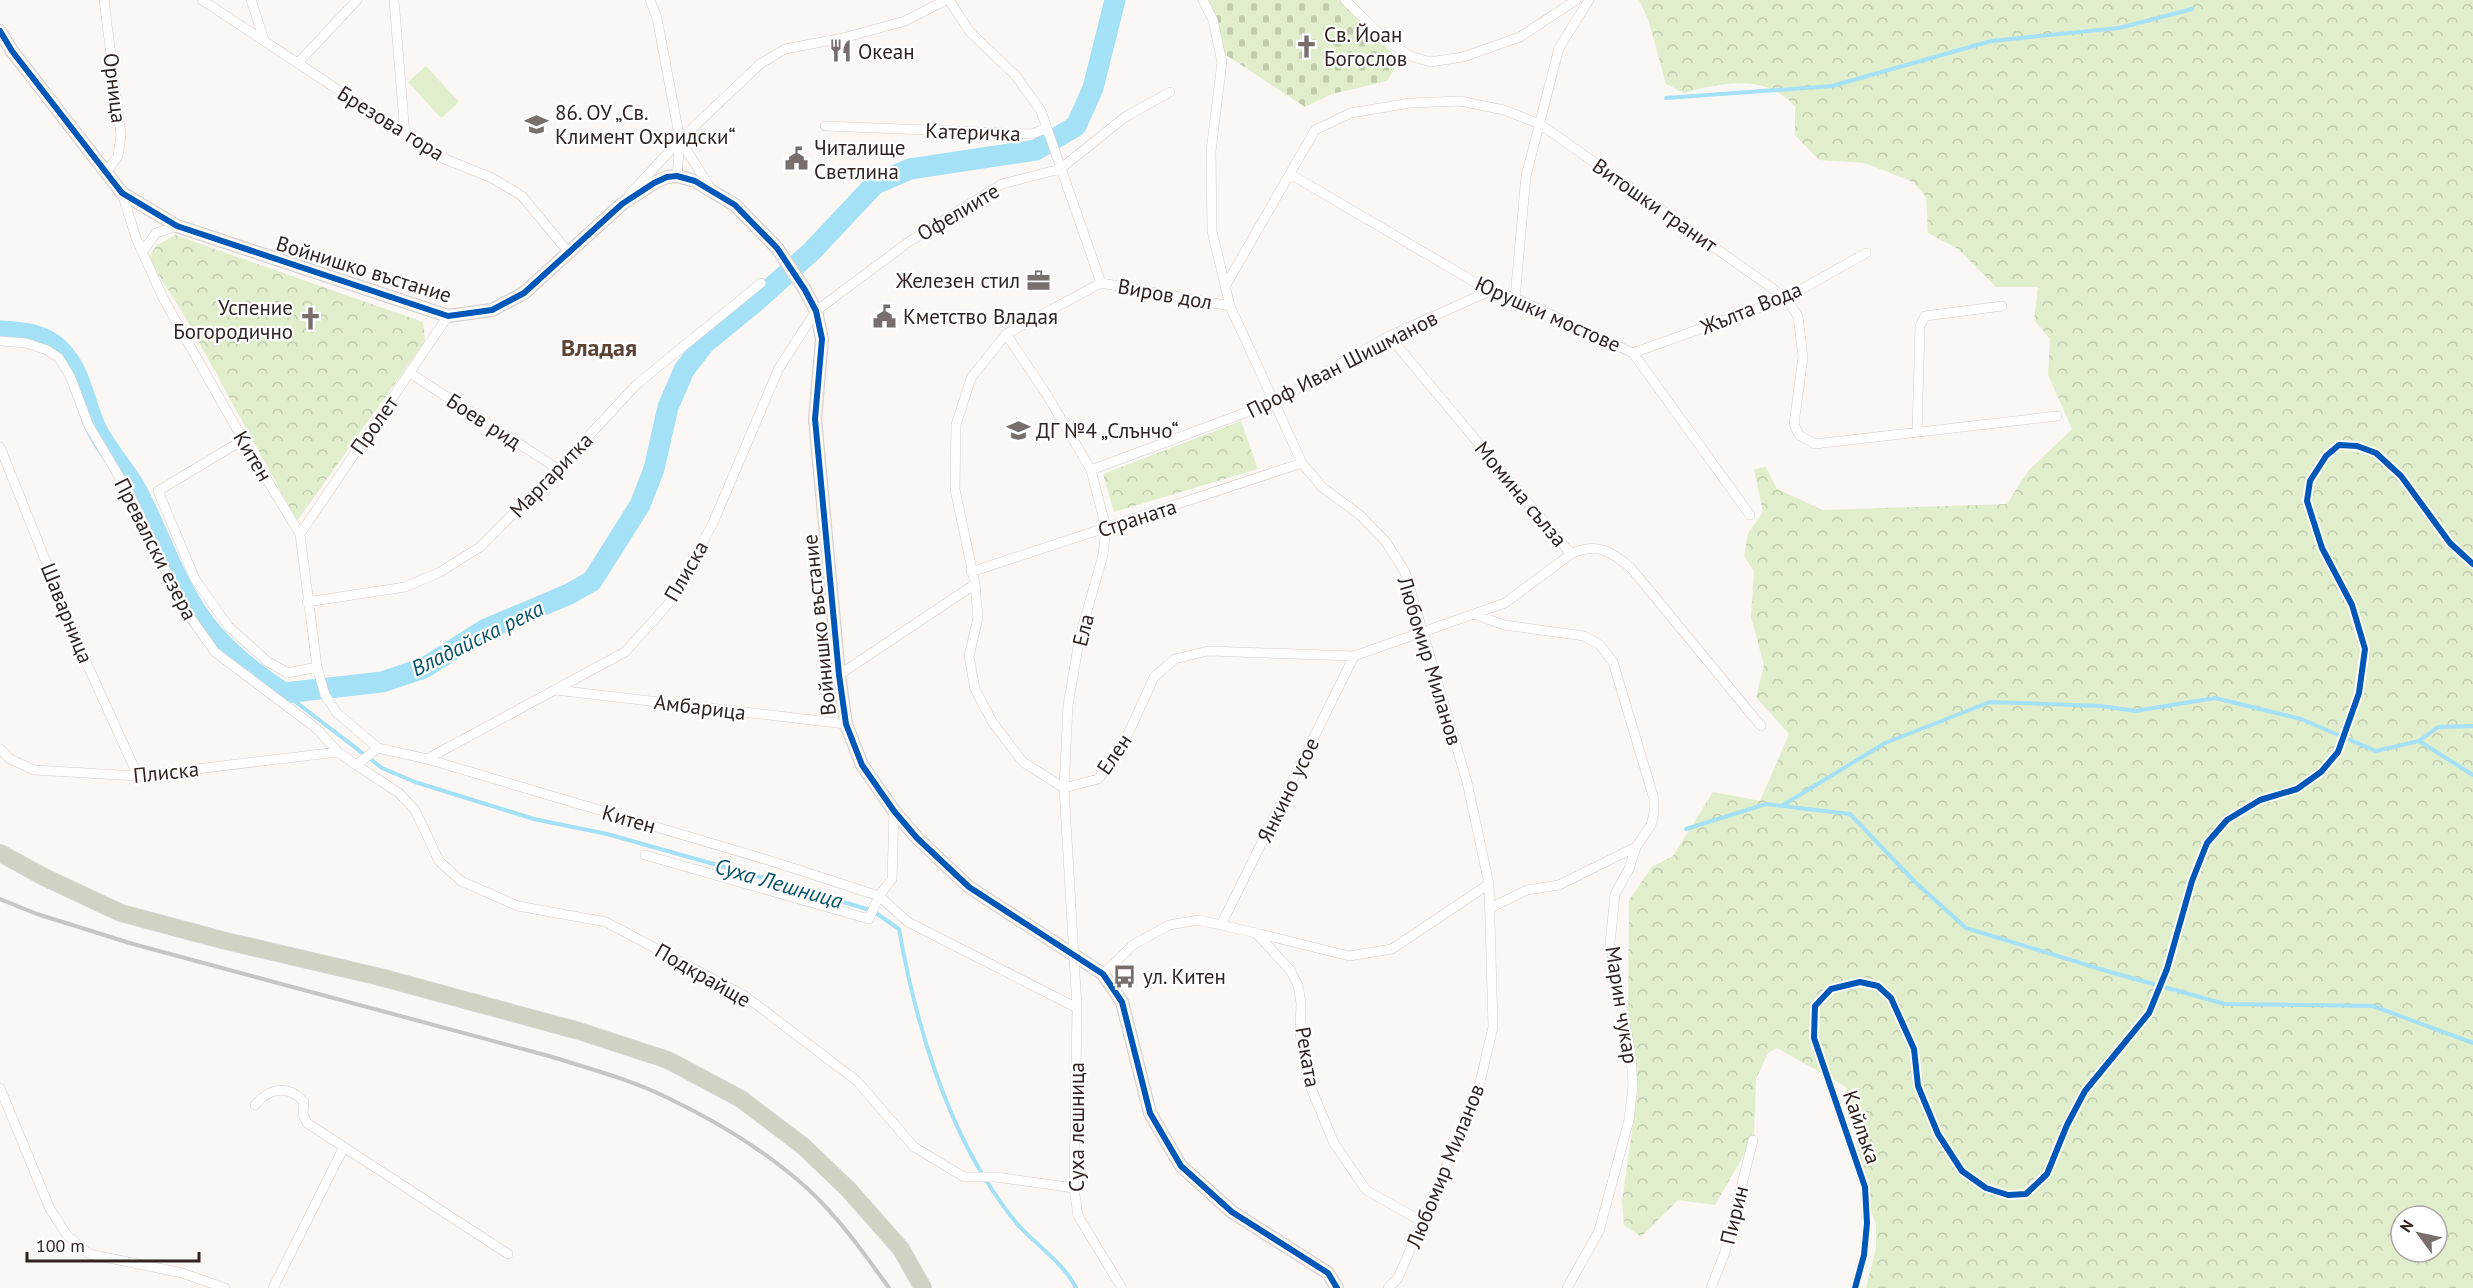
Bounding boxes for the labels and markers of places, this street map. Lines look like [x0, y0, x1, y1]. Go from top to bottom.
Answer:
place label: Св. Йоан Богослов [1324, 21, 1407, 72]
church icon: Св. Йоан Богослов [1293, 33, 1319, 59]
restaurant icon: Океан [827, 38, 853, 64]
place label: Океан [858, 38, 915, 65]
place label: 86. ОУ „Св. Климент Охридски“ [555, 99, 736, 150]
school or university icon: 86. ОУ „Св. Климент Охридски“ [524, 111, 550, 137]
place label: Читалище Светлина [814, 134, 905, 185]
public building icon: Читалище Светлина [783, 146, 809, 172]
place label: Железен стил [895, 267, 1020, 294]
office icon: Железен стил [1025, 267, 1051, 293]
place label: Успение Богородично [173, 294, 293, 345]
public building icon: Кметство Владая [872, 303, 898, 329]
place label: Кметство Владая [903, 303, 1058, 330]
church icon: Успение Богородично [298, 306, 324, 332]
school or university icon: ДГ №4 „Слънчо“ [1005, 417, 1031, 443]
place label: ДГ №4 „Слънчо“ [1036, 417, 1179, 444]
bus stop icon: ул. Китен [1112, 963, 1138, 989]
place label: ул. Китен [1143, 963, 1226, 990]

